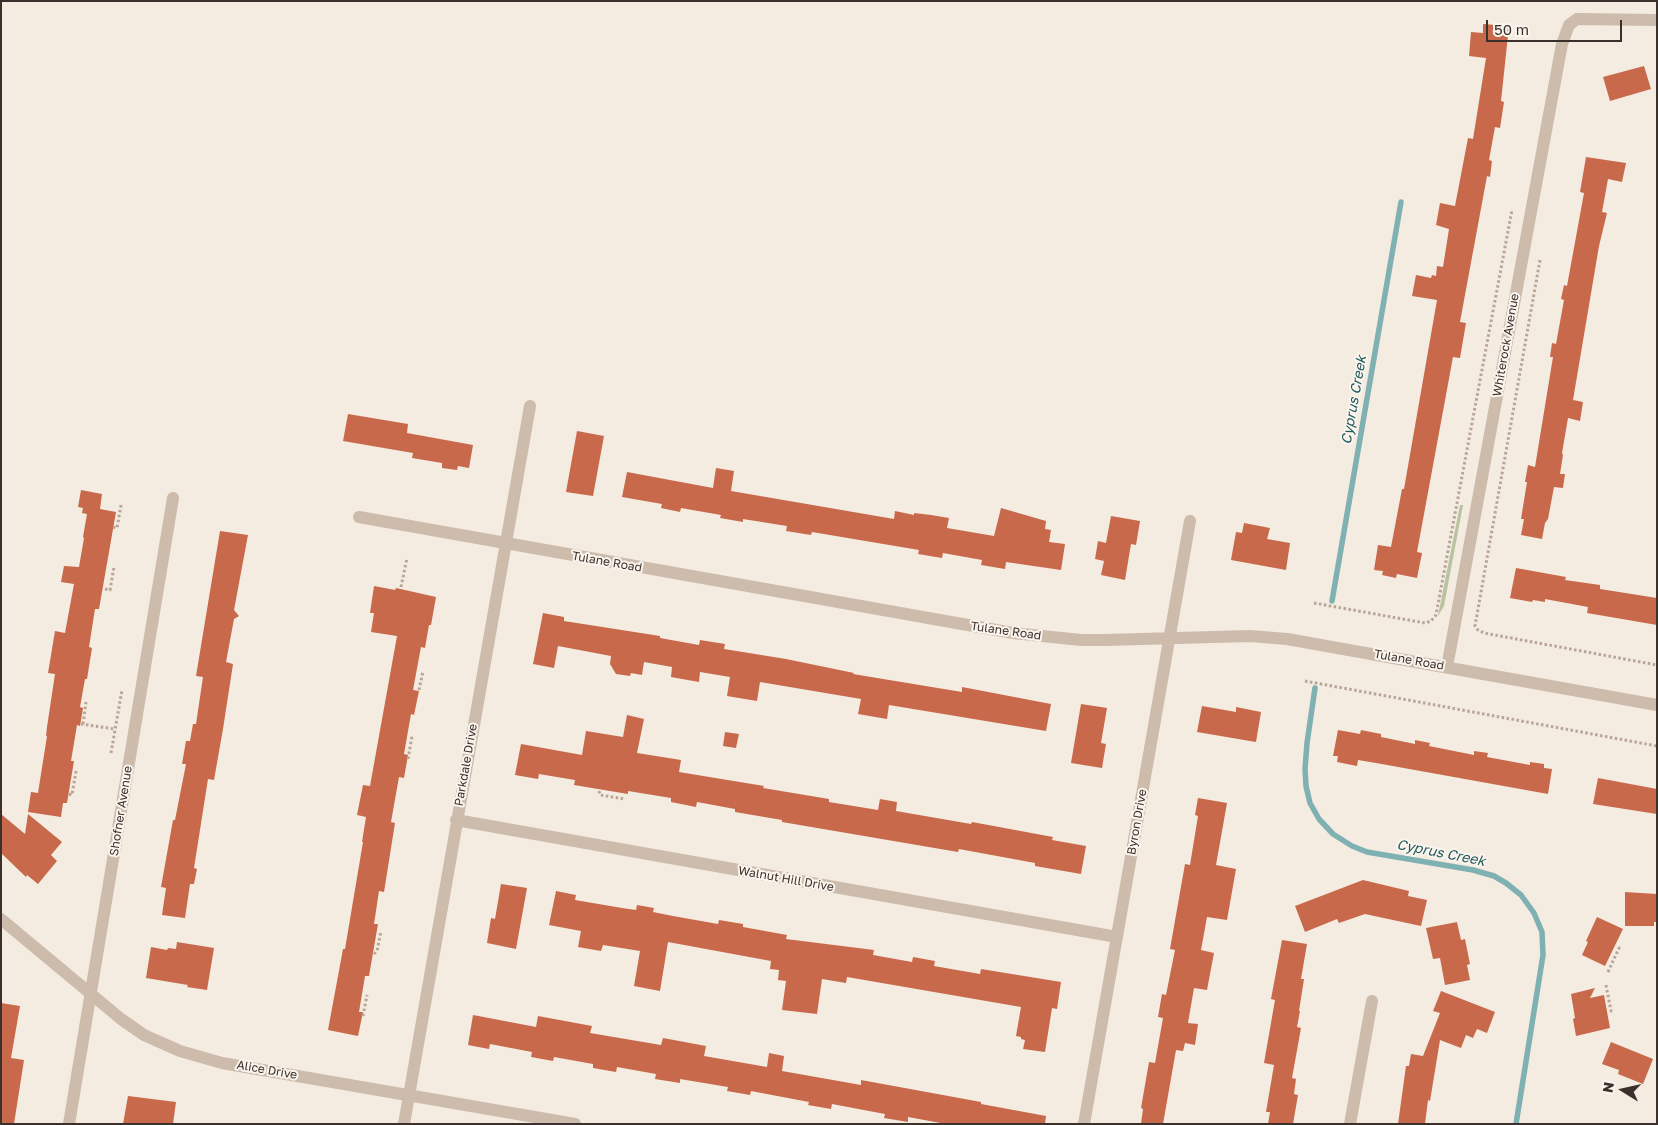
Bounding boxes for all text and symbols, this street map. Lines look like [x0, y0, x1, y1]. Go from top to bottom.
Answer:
scale bar [1488, 10, 1624, 42]
text: 50 m [1494, 20, 1529, 38]
street label: Whiterock Avenue [1490, 292, 1522, 398]
water label: Cyprus Creek [1338, 354, 1370, 446]
street label: Tulane Road [571, 549, 643, 575]
street label: Tulane Road [970, 619, 1042, 643]
street label: Tulane Road [1373, 647, 1445, 673]
street label: Parkdale Drive [452, 723, 480, 807]
street label: Shofner Avenue [107, 765, 135, 857]
street label: Byron Drive [1124, 788, 1150, 856]
water label: Cyprus Creek [1395, 836, 1487, 870]
street label: Walnut Hill Drive [737, 864, 835, 894]
street label: Alice Drive [236, 1058, 298, 1082]
north arrow [1598, 1065, 1648, 1115]
text: N [1598, 1081, 1617, 1094]

